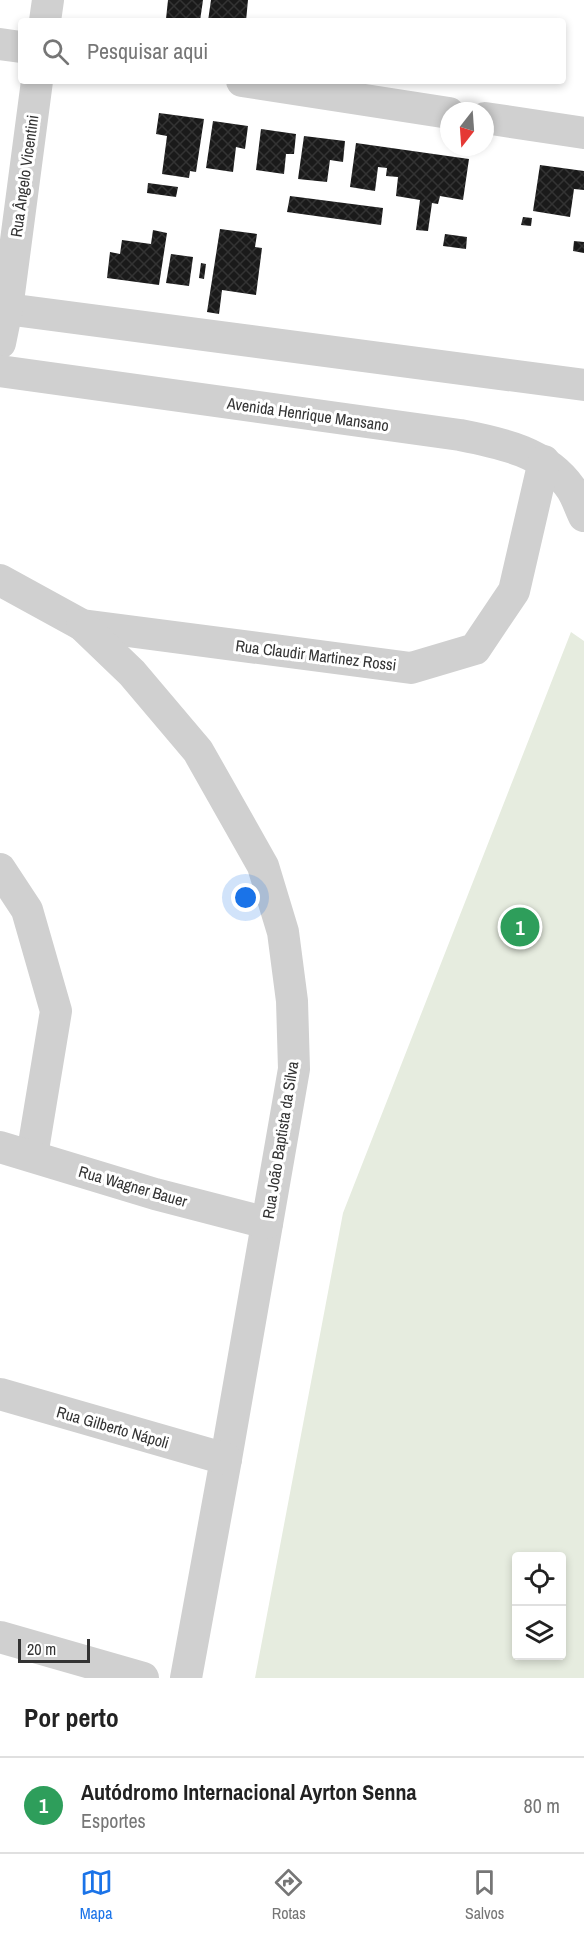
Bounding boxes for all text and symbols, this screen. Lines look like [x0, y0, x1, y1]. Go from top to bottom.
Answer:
search box [18, 18, 566, 84]
icon: search [39, 35, 72, 68]
text: Pesquisar aqui [87, 36, 208, 66]
north arrow [440, 102, 494, 156]
street label: Rua Ângelo Vicentini [5, 114, 43, 238]
street label: Avenida Henrique Mansano [225, 392, 390, 436]
street label: Rua Claudir Martinez Rossi [234, 634, 398, 676]
your location [231, 883, 260, 912]
pin: 1 [500, 904, 540, 950]
street label: Rua João Baptista da Silva [257, 1059, 303, 1220]
street label: Rua Wagner Bauer [76, 1160, 190, 1212]
street label: Rua Gilberto Nápoli [54, 1400, 172, 1454]
map controls [512, 1552, 566, 1660]
button: locate [512, 1552, 566, 1606]
button: layers [512, 1606, 566, 1660]
scale bar [18, 1636, 90, 1664]
text: 20 m [27, 1638, 56, 1660]
text: Por perto [24, 1700, 119, 1735]
text: Autódromo Internacional Ayrton Senna [81, 1777, 416, 1807]
text: 1 [39, 1792, 48, 1819]
text: 80 m [524, 1792, 560, 1819]
text: Esportes [81, 1807, 146, 1834]
tab: Mapa [80, 1866, 113, 1924]
tab: Rotas [272, 1866, 306, 1924]
tab: Salvos [465, 1866, 504, 1924]

